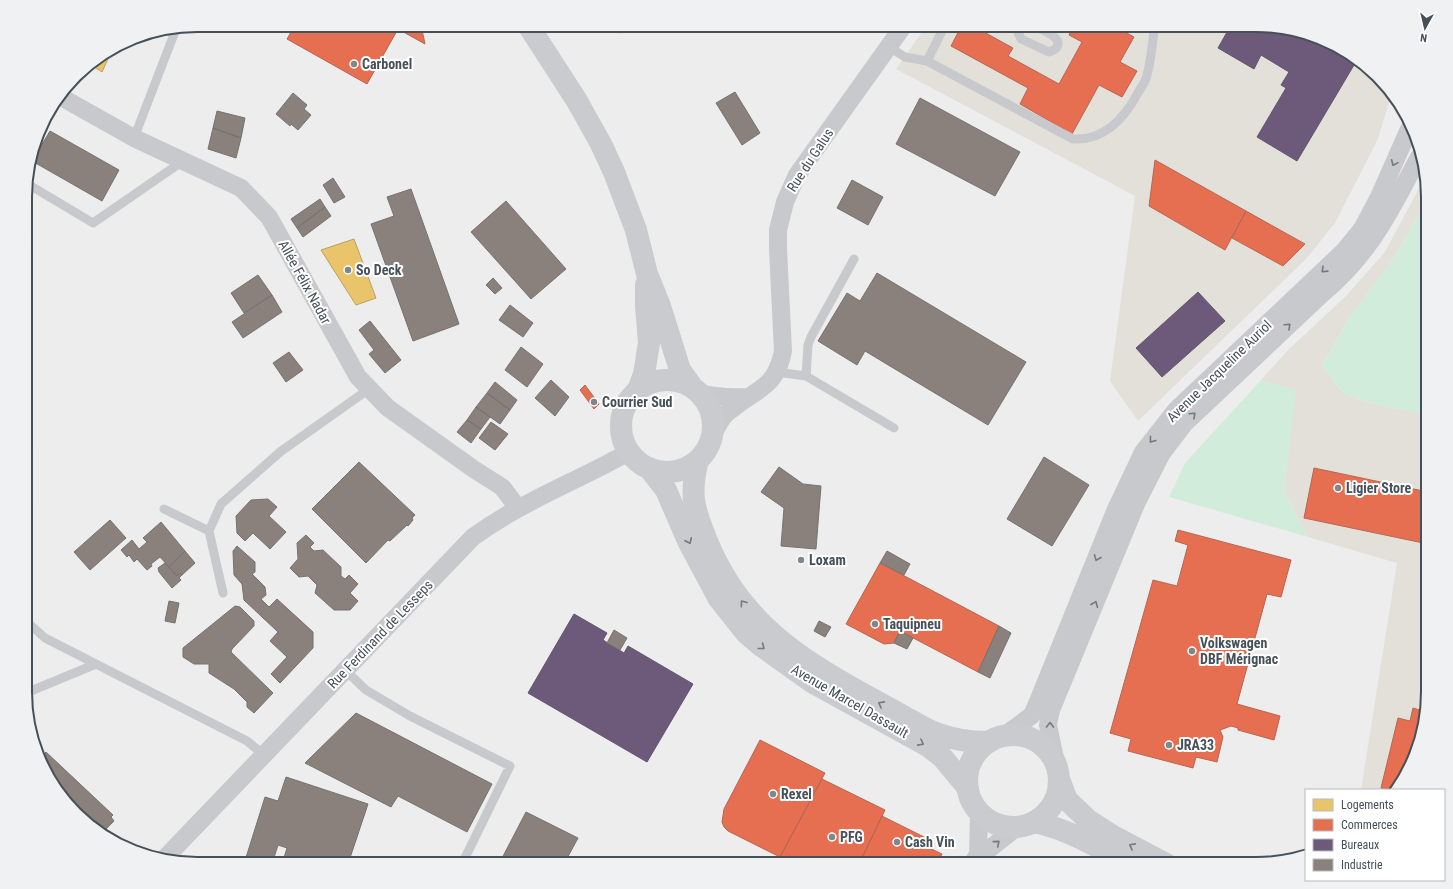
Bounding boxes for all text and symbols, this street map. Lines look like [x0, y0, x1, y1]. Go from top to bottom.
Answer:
north arrow [1405, 8, 1445, 48]
text: N [1419, 30, 1428, 44]
place label: Carbonel [362, 56, 412, 72]
marker: Carbonel [349, 59, 359, 69]
street label: Rue du Galus [784, 125, 836, 195]
one-way arrow [1391, 158, 1399, 166]
street label: Allée Félix Nadar [275, 237, 335, 327]
place label: So Deck [356, 262, 402, 278]
marker: So Deck [343, 265, 353, 275]
one-way arrow [1321, 266, 1329, 273]
street label: Avenue Jacqueline Auriol [1163, 317, 1275, 425]
one-way arrow [1283, 323, 1291, 331]
place label: Courrier Sud [602, 394, 673, 410]
marker: Courrier Sud [589, 397, 599, 407]
one-way arrow [1188, 413, 1196, 420]
one-way arrow [1150, 436, 1157, 443]
place label: Ligier Store [1346, 480, 1411, 496]
marker: Ligier Store [1333, 483, 1343, 493]
one-way arrow [684, 537, 692, 544]
place label: Loxam [809, 552, 846, 568]
one-way arrow [1093, 554, 1101, 561]
marker: Loxam [796, 555, 806, 565]
street label: Rue Ferdinand de Lesseps [324, 576, 436, 692]
one-way arrow [1090, 600, 1098, 608]
one-way arrow [741, 601, 748, 608]
place label: Taquipneu [883, 616, 941, 632]
marker: Taquipneu [870, 619, 880, 629]
place label: Volkswagen DBF Mérignac [1200, 635, 1279, 667]
one-way arrow [758, 642, 765, 649]
marker: Volkswagen DBF Mérignac [1187, 646, 1197, 656]
street label: Avenue Marcel Dassault [789, 661, 911, 741]
one-way arrow [878, 701, 885, 708]
one-way arrow [1046, 722, 1054, 728]
place label: JRA33 [1177, 737, 1214, 753]
one-way arrow [917, 738, 924, 745]
marker: JRA33 [1164, 740, 1174, 750]
place label: Rexel [781, 786, 812, 802]
marker: Rexel [768, 789, 778, 799]
legend [1305, 789, 1445, 881]
text: Logements [1341, 798, 1394, 812]
text: Commerces [1341, 818, 1398, 832]
place label: PFG [840, 829, 863, 845]
marker: PFG [827, 832, 837, 842]
place label: Cash Vin [905, 834, 955, 850]
marker: Cash Vin [892, 837, 902, 847]
text: Bureaux [1341, 838, 1379, 852]
one-way arrow [993, 840, 1000, 847]
one-way arrow [1128, 843, 1136, 850]
text: Industrie [1341, 858, 1383, 872]

